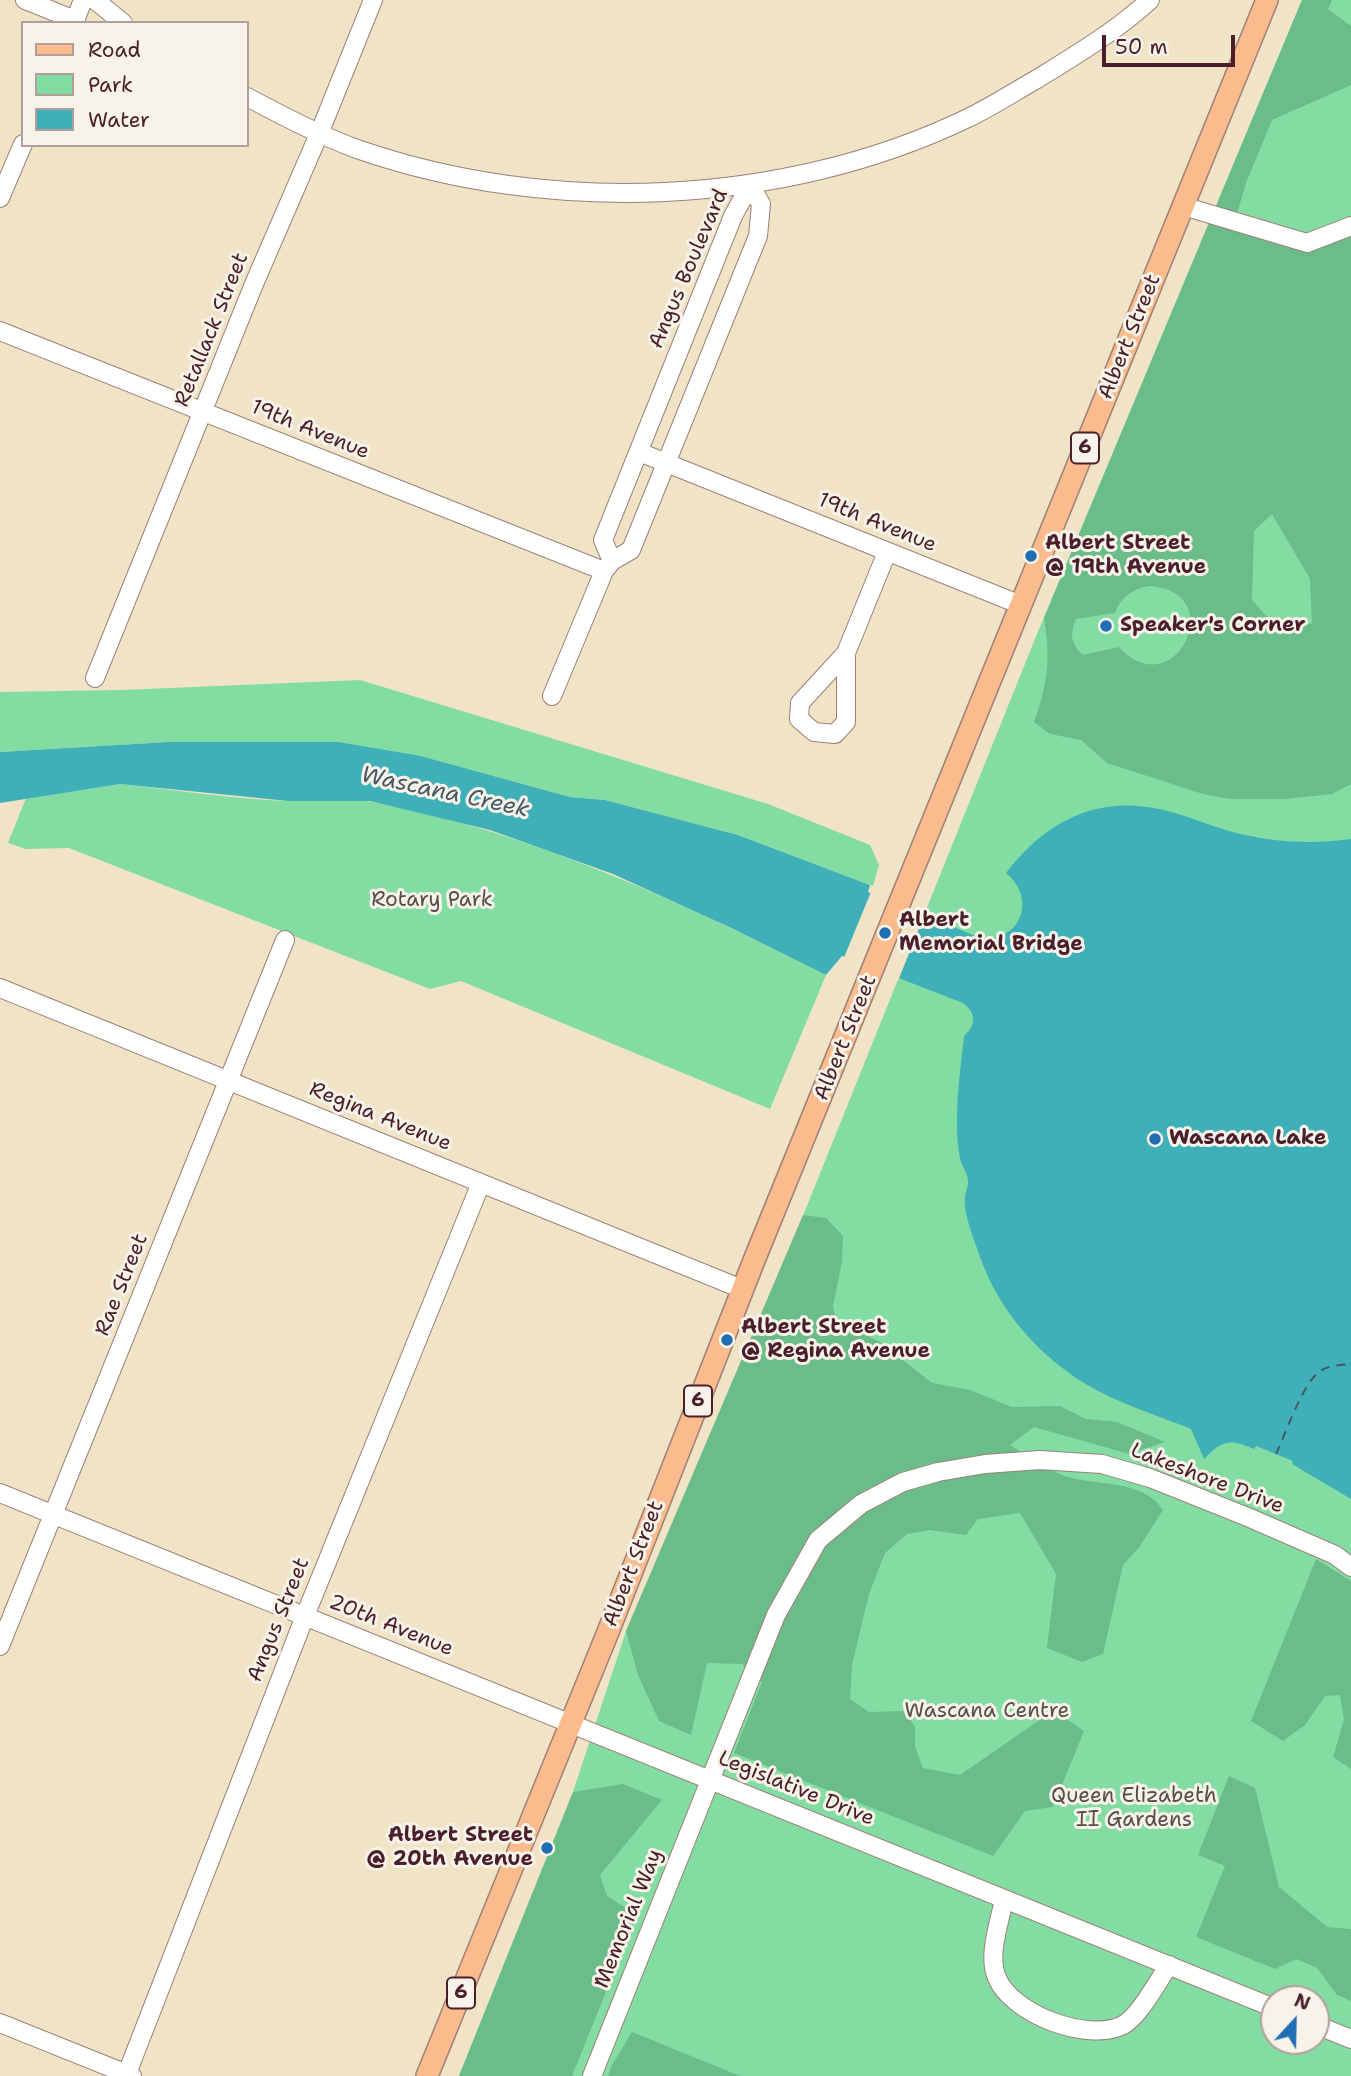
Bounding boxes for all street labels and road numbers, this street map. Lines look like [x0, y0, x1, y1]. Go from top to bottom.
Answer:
street label: Angus Boulevard [644, 185, 734, 353]
street label: Retallack Street [170, 249, 254, 411]
street label: Albert Street [1093, 271, 1167, 403]
street label: 19th Avenue [247, 395, 373, 465]
road number: 6 [1071, 432, 1099, 463]
street label: 19th Avenue [814, 488, 940, 558]
street label: Albert Street [809, 972, 883, 1104]
street label: Regina Avenue [305, 1077, 455, 1157]
street label: Rae Street [90, 1230, 154, 1340]
road number: 6 [684, 1386, 712, 1416]
street label: Lakeshore Drive [1127, 1438, 1287, 1520]
street label: Albert Street [598, 1497, 670, 1631]
street label: Angus Street [243, 1554, 315, 1686]
street label: 20th Avenue [325, 1590, 457, 1662]
street label: Legislative Drive [714, 1746, 878, 1832]
street label: Memorial Way [590, 1846, 668, 1992]
road number: 6 [447, 1978, 475, 2008]

